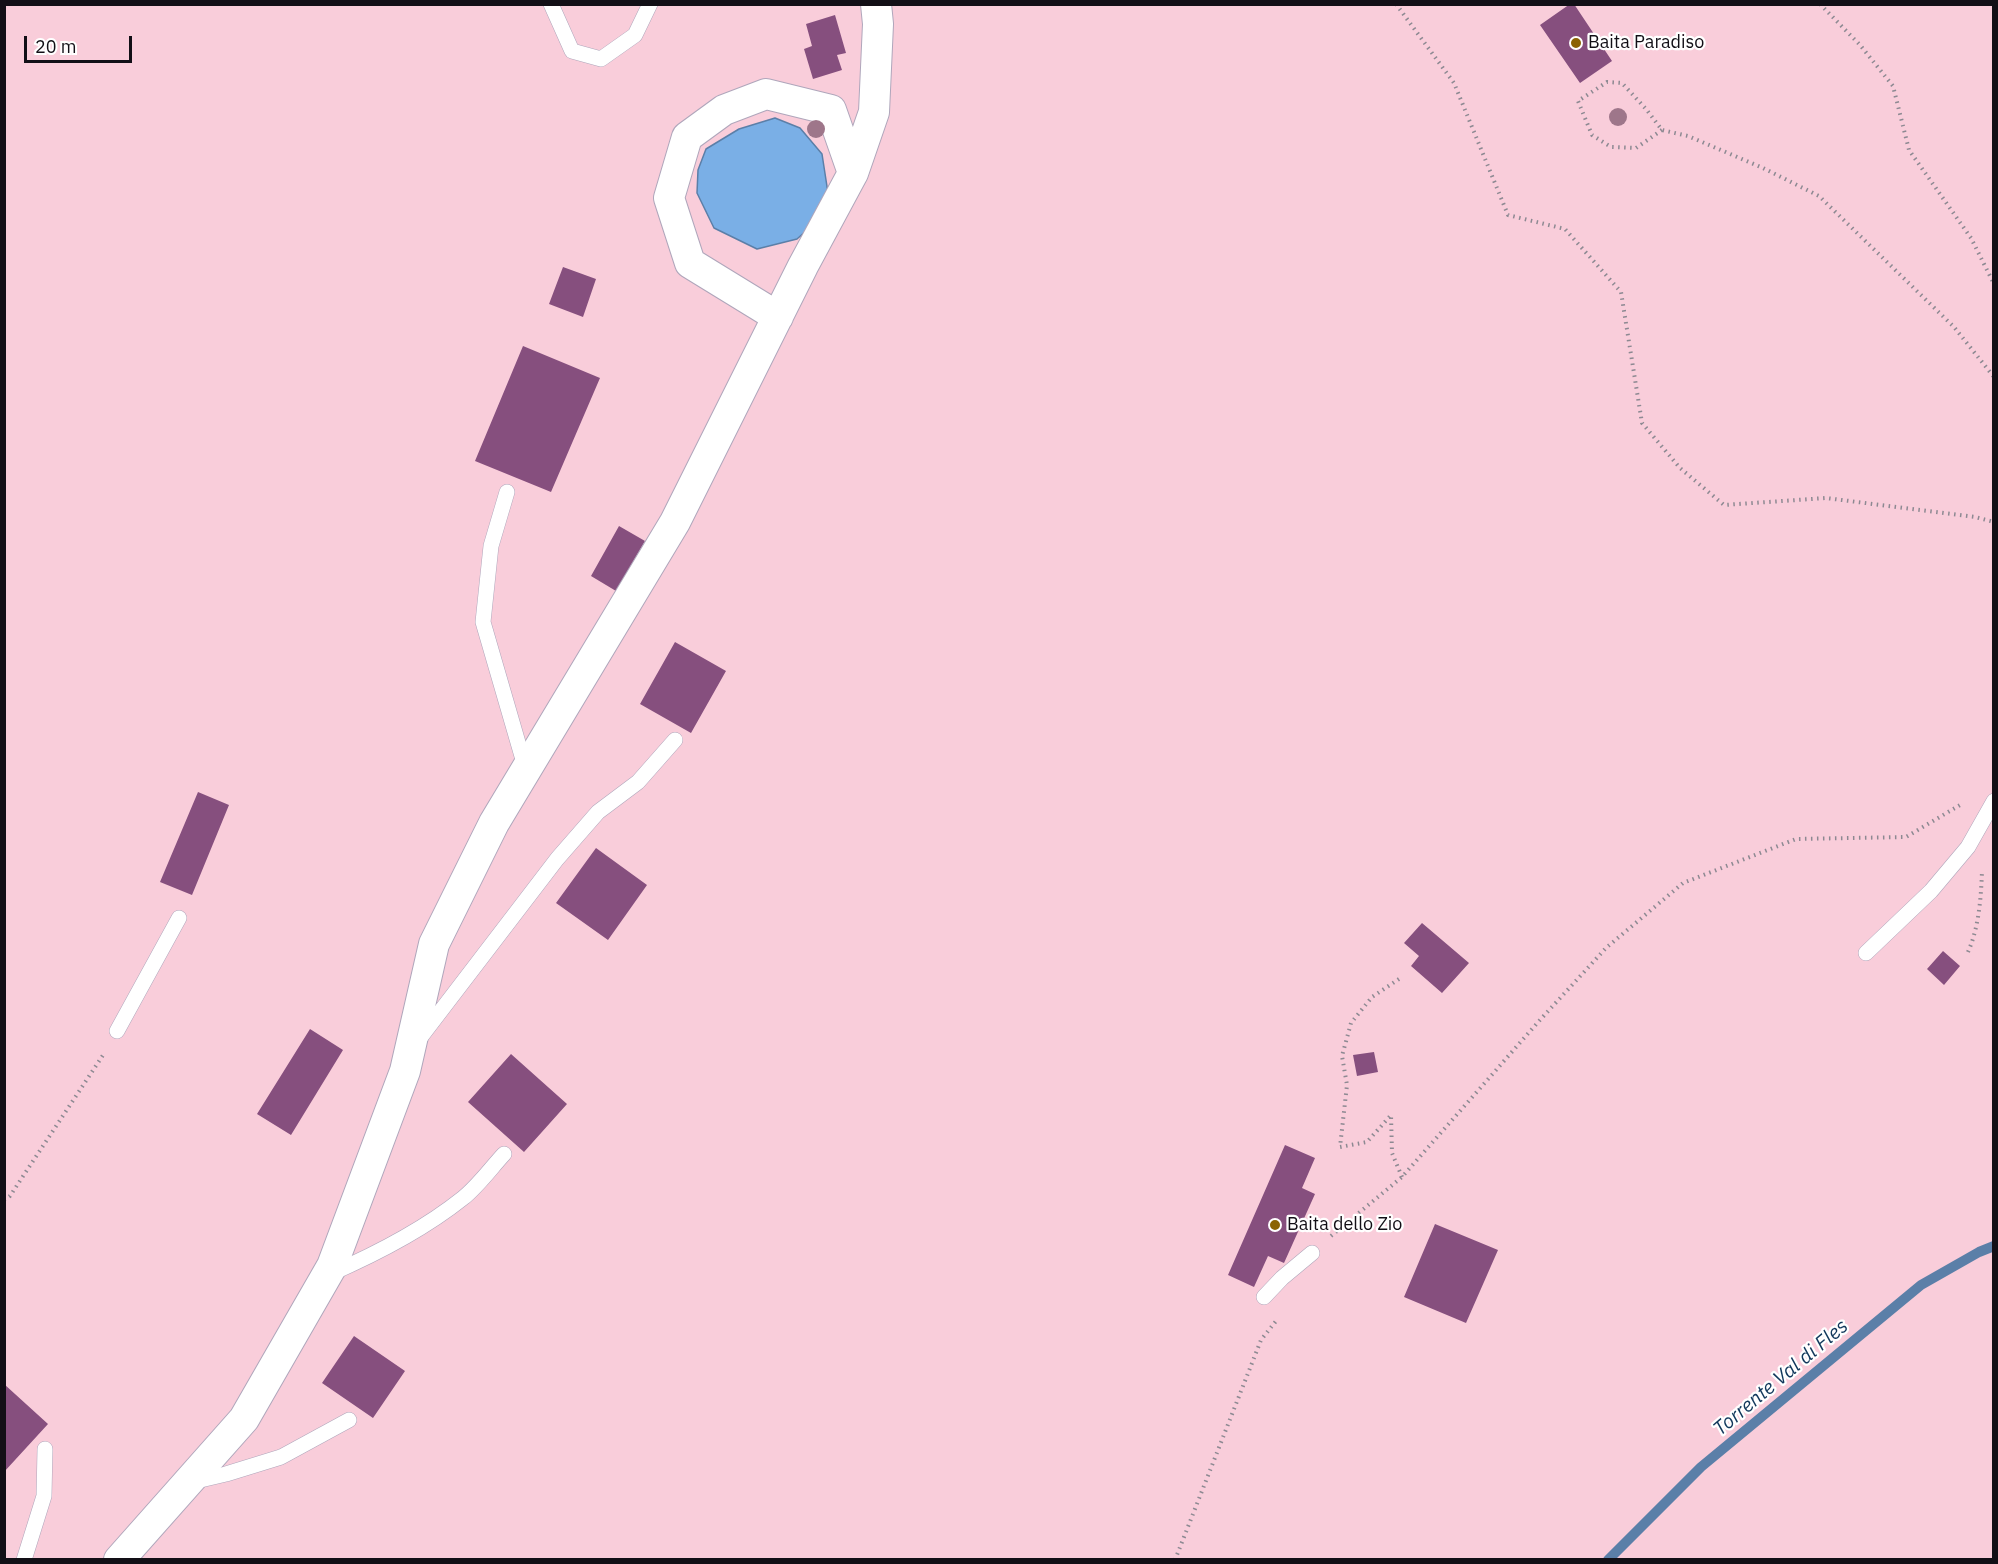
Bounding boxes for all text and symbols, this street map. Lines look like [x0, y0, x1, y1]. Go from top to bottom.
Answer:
scale bar [27, 24, 135, 62]
place label: Baita Paradiso [1588, 32, 1704, 54]
text: 20 m [35, 35, 77, 58]
marker: Baita Paradiso [1569, 36, 1583, 50]
place label: Baita dello Zio [1287, 1214, 1402, 1236]
marker: Baita dello Zio [1268, 1218, 1282, 1232]
water label: Torrente Val di Fles [1709, 1315, 1853, 1441]

